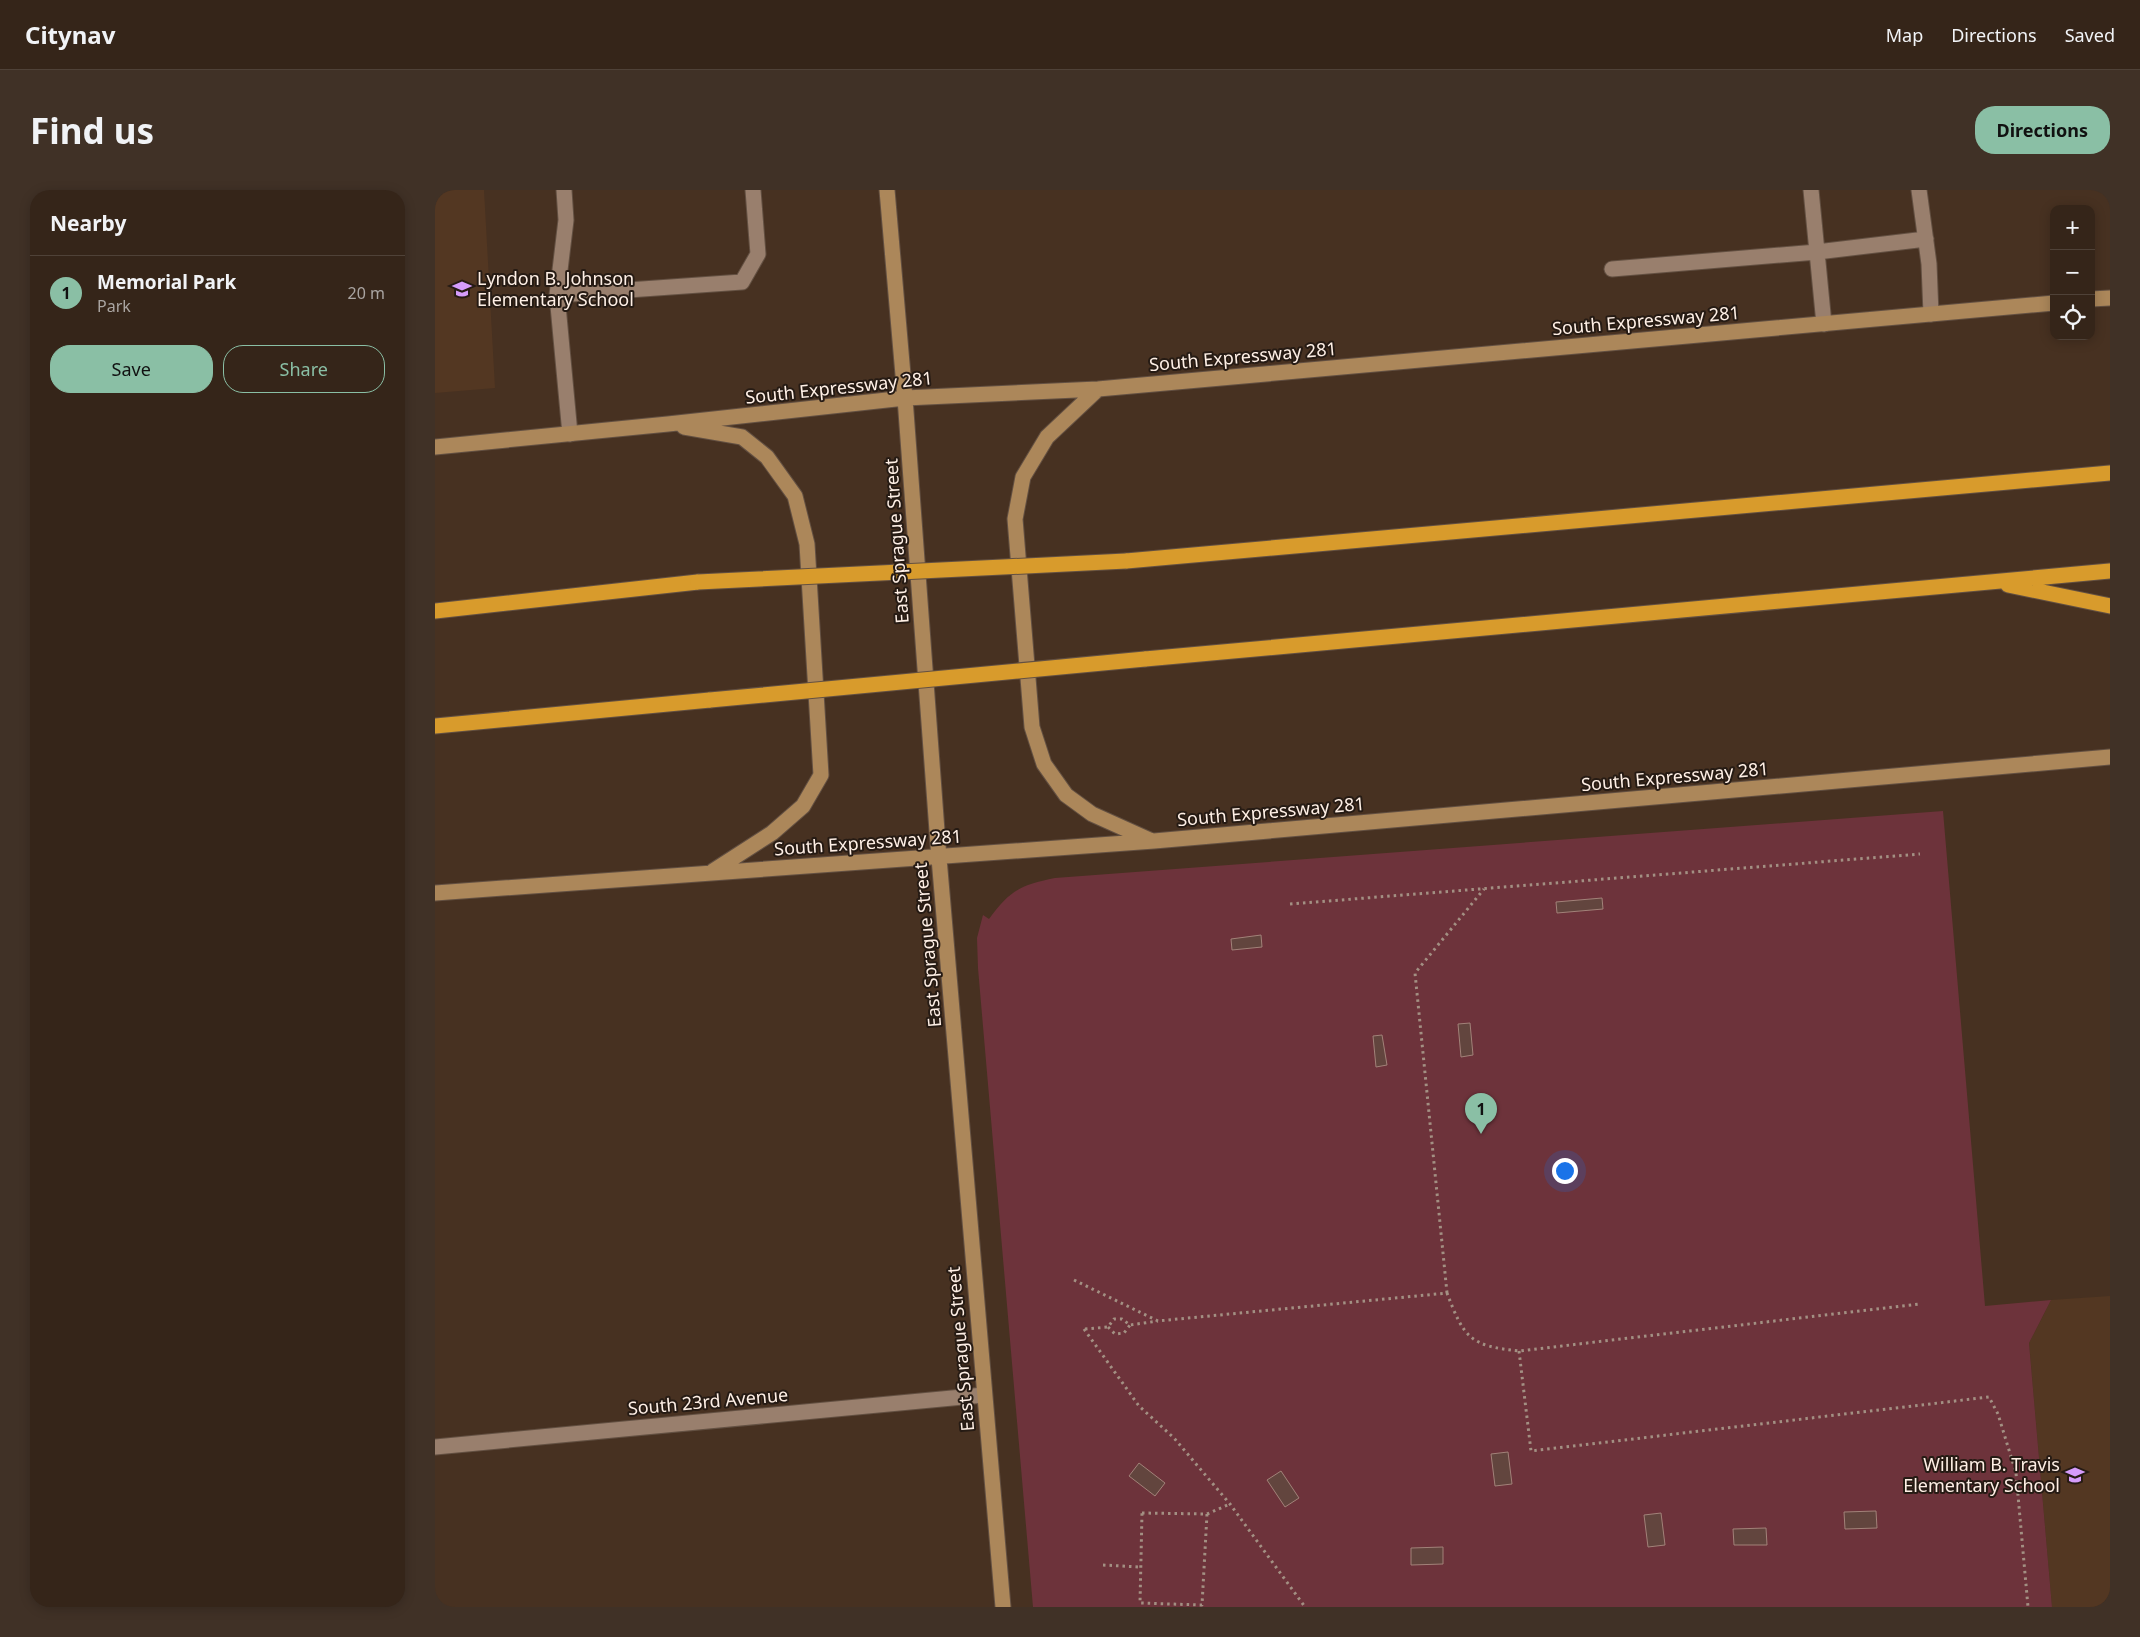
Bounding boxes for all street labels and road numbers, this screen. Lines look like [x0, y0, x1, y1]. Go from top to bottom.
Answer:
street label: South Expressway 281 [1551, 300, 1741, 340]
street label: South Expressway 281 [1148, 336, 1338, 376]
street label: South Expressway 281 [744, 365, 934, 409]
street label: East Sprague Street [878, 457, 914, 624]
street label: South Expressway 281 [1580, 756, 1770, 796]
street label: South Expressway 281 [1176, 791, 1366, 831]
street label: South Expressway 281 [773, 823, 963, 861]
street label: East Sprague Street [908, 861, 946, 1028]
street label: East Sprague Street [941, 1265, 979, 1432]
street label: South 23rd Avenue [627, 1382, 789, 1420]

